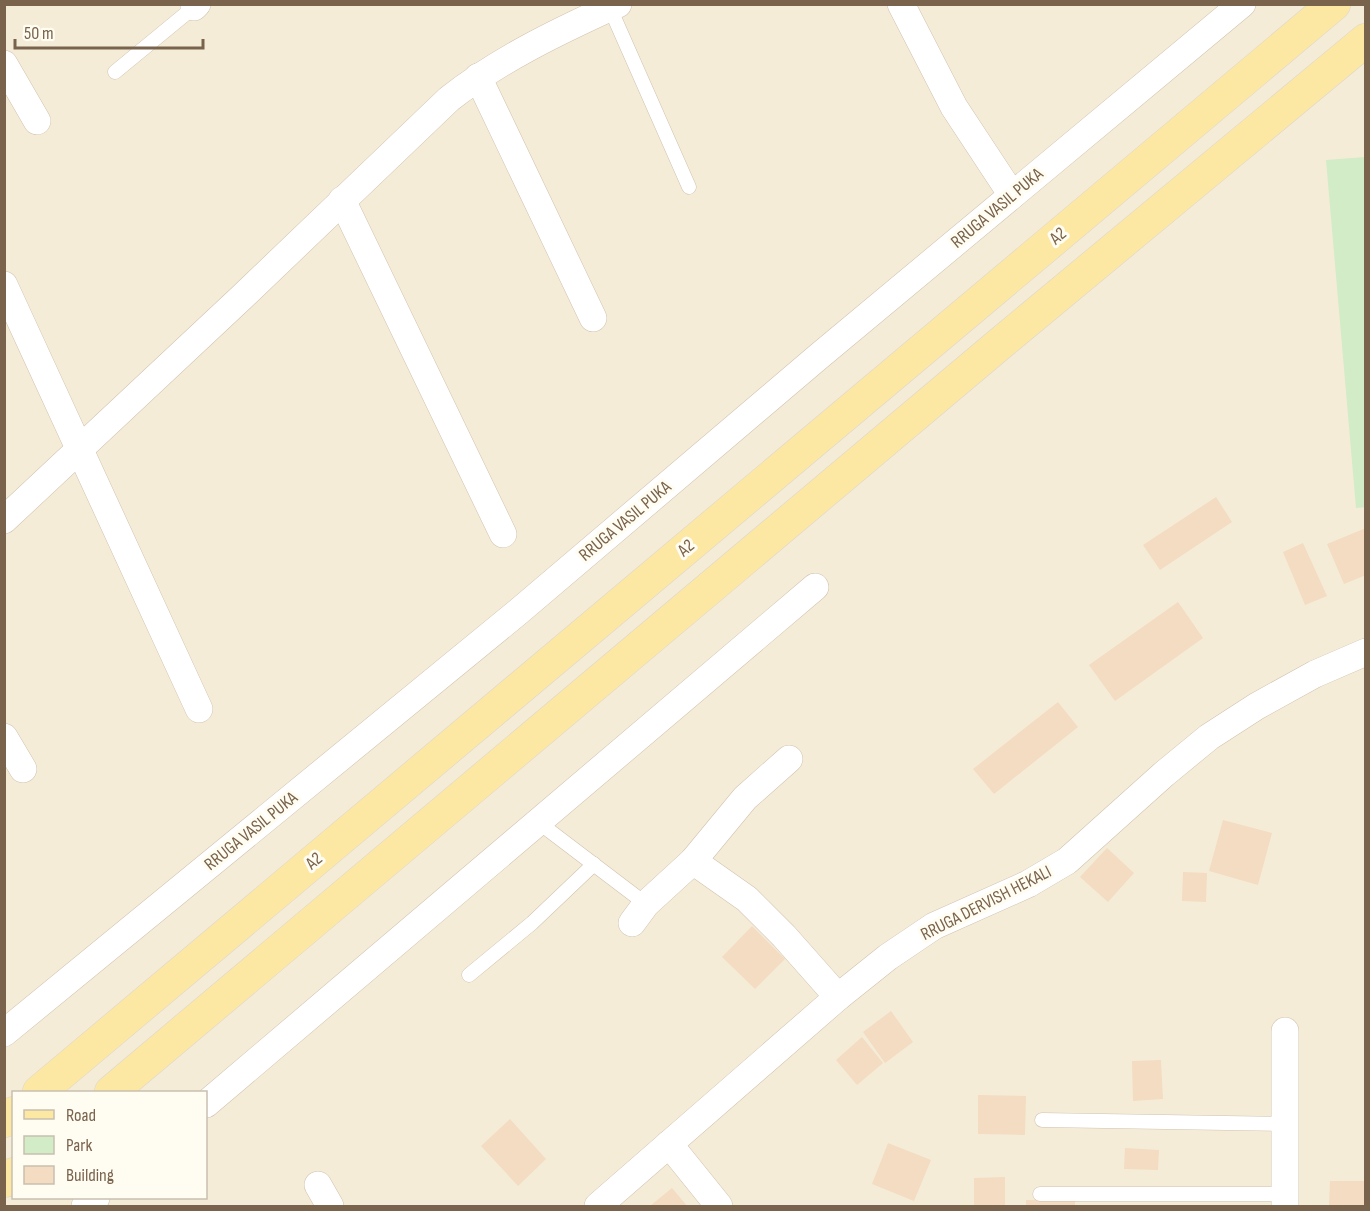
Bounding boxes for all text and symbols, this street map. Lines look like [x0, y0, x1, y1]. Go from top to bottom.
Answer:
scale bar [15, 12, 202, 50]
text: 50 m [24, 23, 54, 44]
street label: RRUGA VASIL PUKA [947, 163, 1047, 253]
street label: A2 [1045, 223, 1071, 250]
street label: RRUGA VASIL PUKA [575, 476, 675, 566]
street label: A2 [673, 535, 699, 562]
street label: RRUGA VASIL PUKA [200, 787, 302, 875]
street label: A2 [301, 848, 327, 875]
street label: RRUGA DERVISH HEKALI [917, 861, 1055, 945]
legend [12, 1091, 207, 1199]
text: Road [66, 1105, 96, 1126]
text: Park [66, 1135, 92, 1156]
text: Building [66, 1165, 114, 1186]

